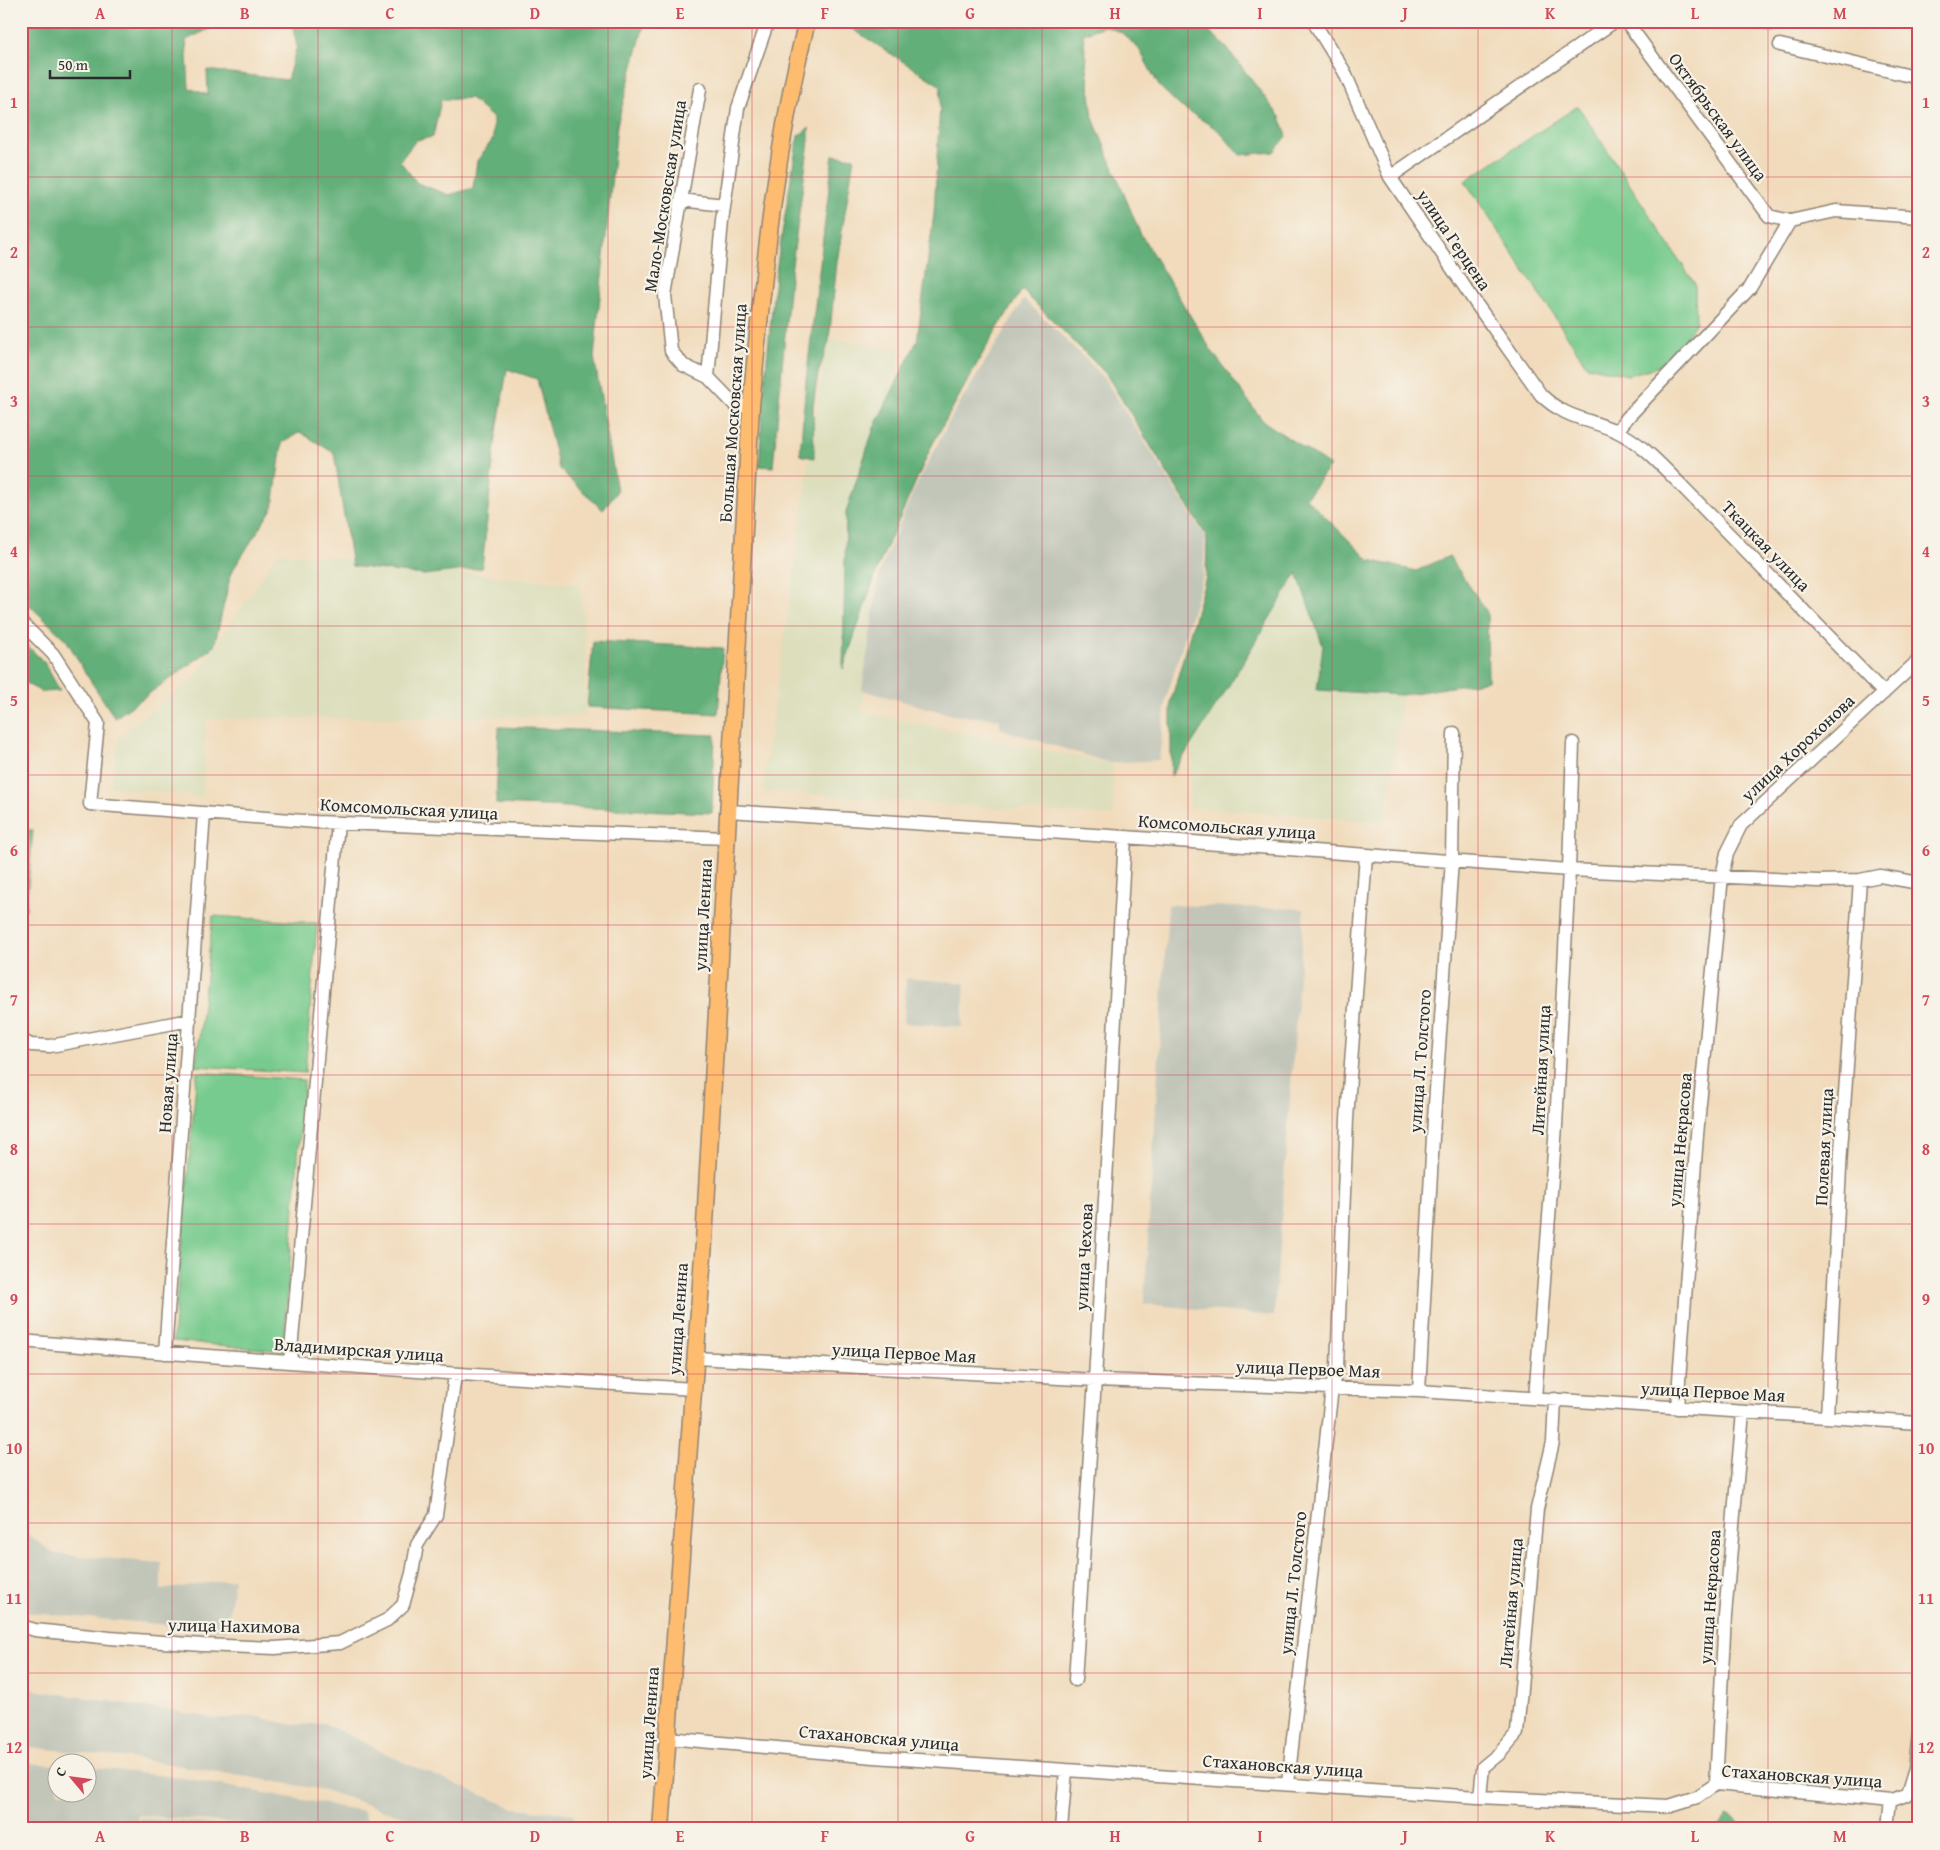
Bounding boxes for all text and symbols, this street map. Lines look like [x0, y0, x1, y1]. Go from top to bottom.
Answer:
text: A [95, 1, 106, 25]
text: B [240, 1, 250, 25]
text: C [385, 1, 395, 25]
text: D [530, 1, 540, 25]
text: E [676, 1, 685, 25]
text: F [821, 1, 829, 25]
text: G [965, 1, 975, 25]
text: H [1109, 1, 1121, 25]
text: I [1257, 1, 1263, 25]
text: J [1399, 1, 1408, 25]
text: K [1545, 1, 1556, 25]
text: L [1691, 1, 1700, 25]
text: M [1833, 1, 1847, 25]
street label: Октябрьская улица [1662, 47, 1775, 187]
scale bar [50, 48, 130, 80]
text: 50 m [58, 54, 89, 75]
text: 1 [10, 90, 18, 114]
text: 1 [1922, 90, 1930, 114]
street label: Мало-Московская улица [636, 97, 693, 294]
street label: улица Герцена [1410, 183, 1499, 296]
text: 2 [10, 240, 18, 264]
text: 2 [1922, 240, 1930, 264]
street label: Большая Московская улица [711, 302, 754, 523]
text: 3 [10, 389, 18, 413]
text: 3 [1922, 389, 1930, 413]
street label: Ткацкая улица [1716, 494, 1817, 598]
text: 4 [10, 539, 18, 563]
text: 4 [1922, 539, 1930, 563]
street label: улица Хорохонова [1734, 687, 1861, 808]
text: 5 [10, 688, 18, 712]
text: 5 [1922, 688, 1930, 712]
street label: Комсомольская улица [319, 790, 499, 827]
street label: Комсомольская улица [1137, 807, 1317, 846]
text: 6 [10, 838, 18, 862]
text: 6 [1922, 838, 1930, 862]
street label: улица Ленина [686, 858, 719, 973]
text: 7 [10, 987, 18, 1011]
text: 7 [1922, 987, 1930, 1011]
street label: улица Л. Толстого [1401, 988, 1438, 1135]
street label: Литейная улица [1524, 1004, 1557, 1136]
street label: Новая улица [151, 1032, 184, 1134]
street label: улица Некрасова [1660, 1071, 1699, 1209]
street label: Полевая улица [1807, 1087, 1840, 1207]
text: 8 [10, 1137, 18, 1161]
text: 8 [1922, 1137, 1930, 1161]
street label: улица Чехова [1067, 1202, 1100, 1312]
street label: улица Ленина [660, 1261, 695, 1377]
text: 9 [10, 1287, 18, 1311]
text: 9 [1922, 1287, 1930, 1311]
street label: Владимирская улица [273, 1330, 445, 1369]
street label: улица Первое Мая [830, 1335, 977, 1370]
street label: улица Первое Мая [1234, 1352, 1381, 1385]
street label: улица Первое Мая [1639, 1374, 1786, 1409]
text: 10 [6, 1436, 22, 1460]
text: 10 [1918, 1436, 1934, 1460]
street label: улица Л. Толстого [1271, 1510, 1313, 1657]
street label: улица Некрасова [1691, 1528, 1728, 1666]
street label: Литейная улица [1491, 1536, 1530, 1669]
text: 11 [6, 1586, 22, 1610]
text: 11 [1918, 1586, 1934, 1610]
street label: улица Нахимова [167, 1611, 301, 1640]
street label: улица Ленина [631, 1665, 666, 1781]
street label: Стахановская улица [798, 1717, 961, 1758]
text: 12 [6, 1735, 22, 1759]
text: 12 [1918, 1735, 1934, 1759]
street label: Стахановская улица [1202, 1746, 1365, 1785]
north arrow [48, 1752, 98, 1802]
street label: Стахановская улица [1721, 1756, 1884, 1795]
text: С [50, 1763, 71, 1780]
text: A [95, 1824, 106, 1848]
text: B [240, 1824, 250, 1848]
text: C [385, 1824, 395, 1848]
text: D [530, 1824, 540, 1848]
text: E [676, 1824, 685, 1848]
text: F [821, 1824, 829, 1848]
text: G [965, 1824, 975, 1848]
text: H [1109, 1824, 1121, 1848]
text: I [1257, 1824, 1263, 1848]
text: J [1399, 1824, 1408, 1848]
text: K [1545, 1824, 1556, 1848]
text: L [1691, 1824, 1700, 1848]
text: M [1833, 1824, 1847, 1848]

